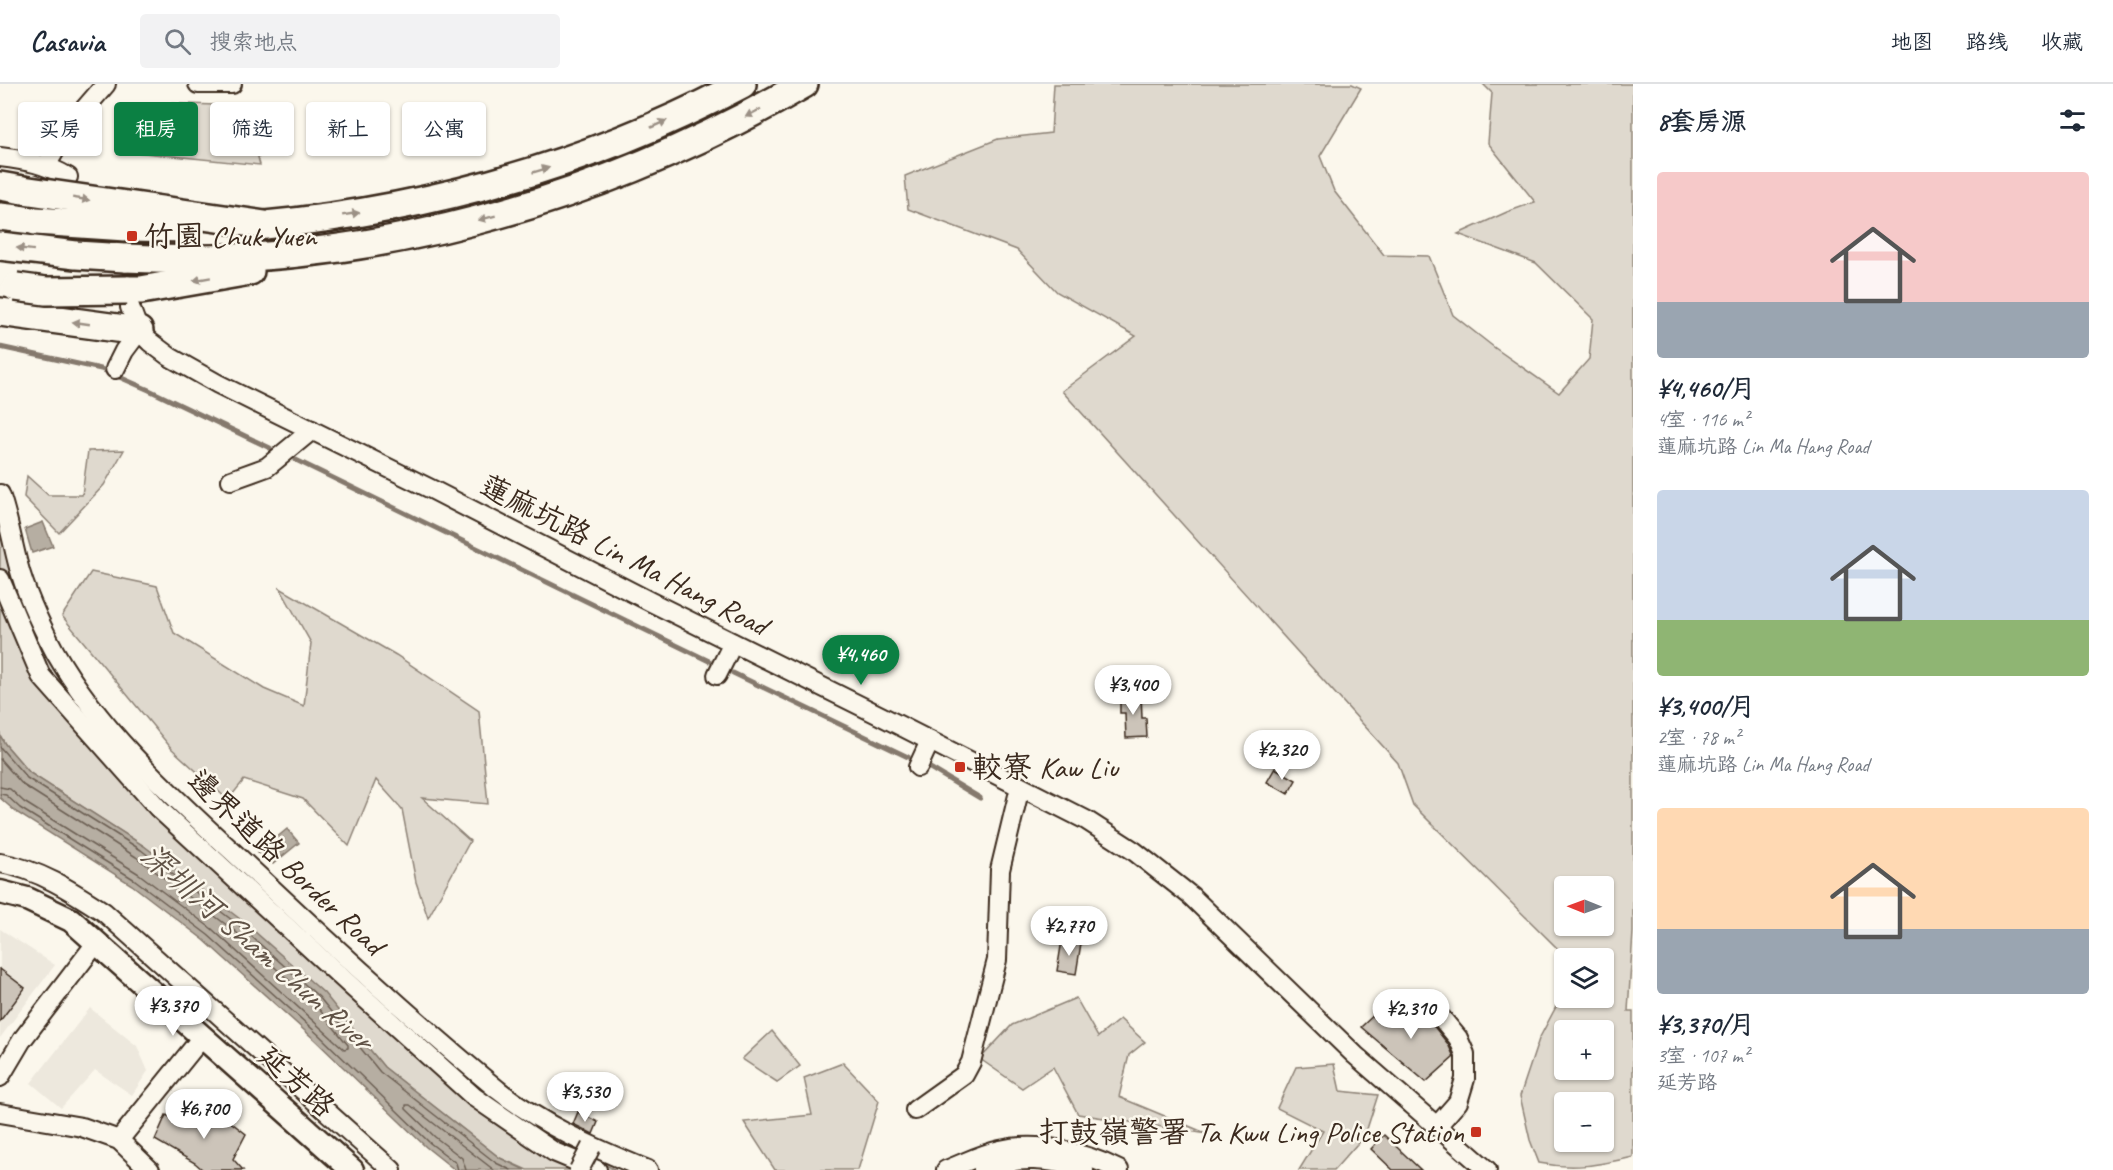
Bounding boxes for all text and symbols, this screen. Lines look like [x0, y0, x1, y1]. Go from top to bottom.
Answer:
search box [140, 14, 560, 68]
text: Casavia [30, 24, 104, 59]
icon: search [161, 25, 194, 58]
text: 搜索地点 [209, 28, 297, 56]
text: 地图 [1891, 29, 1933, 55]
text: 路线 [1966, 29, 2008, 55]
text: 收藏 [2041, 29, 2083, 55]
chip: 买房 [18, 102, 102, 156]
chip: 租房 [114, 102, 198, 156]
chip: 筛选 [210, 102, 294, 156]
chip: 新上 [306, 102, 390, 156]
chip: 公寓 [402, 102, 486, 156]
icon: filters [2056, 104, 2089, 137]
text: 8套房源 [1657, 105, 1747, 138]
one-way arrow [745, 108, 762, 118]
one-way arrow [651, 119, 669, 129]
one-way arrow [532, 165, 550, 174]
one-way arrow [71, 195, 90, 204]
one-way arrow [342, 210, 361, 219]
icon: home [1819, 211, 1927, 319]
one-way arrow [478, 213, 497, 223]
place label: 竹園 Chuk Yuen [144, 217, 318, 255]
marker: 竹園 Chuk Yuen [125, 229, 139, 243]
one-way arrow [15, 245, 34, 254]
one-way arrow [193, 275, 212, 284]
one-way arrow [72, 319, 91, 328]
text: ¥4,460/月 [1657, 372, 1756, 405]
text: 4室 · 116 m² [1657, 407, 1749, 432]
text: 蓮麻坑路 Lin Ma Hang Road [1657, 434, 1869, 459]
street label: 蓮麻坑路 Lin Ma Hang Road [474, 466, 778, 646]
icon: home [1819, 529, 1927, 637]
pin: ¥4,460 [812, 635, 910, 686]
text: ¥4,460 [836, 642, 886, 667]
pin: ¥3,400 [1084, 665, 1182, 716]
text: ¥3,400 [1109, 672, 1157, 697]
text: ¥3,400/月 [1657, 690, 1755, 723]
text: 2室 · 78 m² [1657, 725, 1740, 750]
pin: ¥2,320 [1233, 730, 1331, 781]
text: ¥2,320 [1258, 737, 1306, 762]
place label: 較寮 Kaw Liu [972, 748, 1120, 786]
text: 蓮麻坑路 Lin Ma Hang Road [1657, 752, 1869, 777]
marker: 較寮 Kaw Liu [953, 760, 967, 774]
street label: 邊界道路 Border Road [180, 761, 395, 966]
water label: 深圳河 Sham Chun River [132, 834, 385, 1062]
icon: home [1819, 847, 1927, 955]
north arrow [1554, 876, 1614, 936]
map controls [1554, 876, 1614, 1152]
pin: ¥2,770 [1020, 906, 1118, 957]
text: ¥2,770 [1045, 913, 1093, 938]
button: layers [1554, 948, 1614, 1008]
pin: ¥3,370 [124, 986, 222, 1037]
pin: ¥2,310 [1362, 989, 1460, 1040]
text: ¥3,370 [149, 993, 197, 1018]
text: ¥2,310 [1387, 996, 1435, 1021]
text: ¥3,370/月 [1657, 1008, 1755, 1041]
button: + [1554, 1020, 1614, 1080]
street label: 延芳路 [251, 1037, 343, 1125]
text: 3室 · 107 m² [1657, 1043, 1749, 1068]
text: 延芳路 [1657, 1070, 1717, 1095]
pin: ¥3,530 [536, 1072, 634, 1123]
text: ¥3,530 [561, 1079, 609, 1104]
pin: ¥6,700 [155, 1089, 253, 1140]
button: − [1554, 1092, 1614, 1152]
text: ¥6,700 [179, 1096, 229, 1121]
place label: 打鼓嶺警署 Ta Kwu Ling Police Station [1039, 1113, 1464, 1151]
marker: 打鼓嶺警署 Ta Kwu Ling Police Station [1469, 1125, 1483, 1139]

